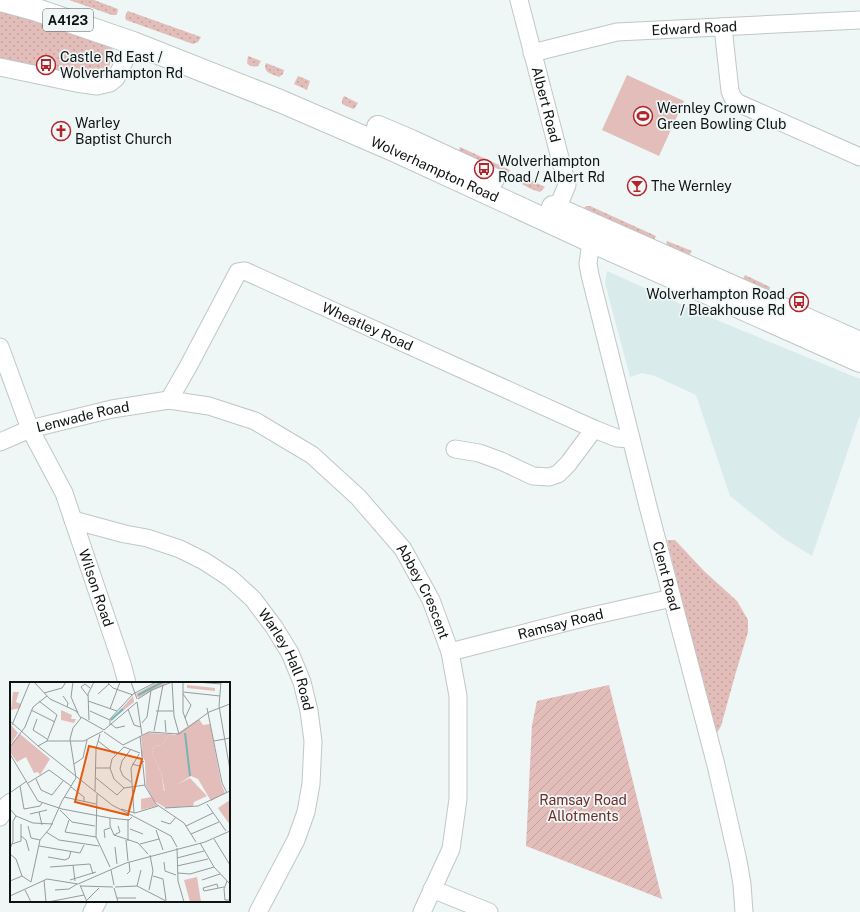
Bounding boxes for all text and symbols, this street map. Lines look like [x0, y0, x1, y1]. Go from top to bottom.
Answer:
road number: A4123 [43, 9, 93, 31]
street label: Edward Road [651, 18, 738, 38]
place label: Castle Rd East / Wolverhampton Rd [60, 49, 183, 81]
bus stop icon: Castle Rd East / Wolverhampton Rd [35, 54, 57, 76]
street label: Albert Road [529, 65, 564, 144]
place label: Wernley Crown Green Bowling Club [657, 100, 786, 132]
sports icon: Wernley Crown Green Bowling Club [632, 105, 654, 127]
place label: Warley Baptist Church [75, 115, 172, 147]
church icon: Warley Baptist Church [50, 120, 72, 142]
street label: Wolverhampton Road [368, 133, 501, 205]
place label: Wolverhampton Road / Albert Rd [498, 153, 605, 185]
bus stop icon: Wolverhampton Road / Albert Rd [473, 158, 495, 180]
bar icon: The Wernley [626, 175, 648, 197]
place label: The Wernley [651, 178, 732, 194]
place label: Wolverhampton Road / Bleakhouse Rd [646, 286, 785, 318]
bus stop icon: Wolverhampton Road / Bleakhouse Rd [788, 291, 810, 313]
street label: Wheatley Road [320, 299, 415, 354]
street label: Lenwade Road [35, 398, 130, 435]
street label: Abbey Crescent [394, 540, 453, 641]
street label: Clent Road [650, 540, 683, 613]
street label: Wilson Road [76, 547, 117, 629]
street label: Warley Hall Road [255, 605, 317, 712]
street label: Ramsay Road [516, 606, 605, 642]
inset map [10, 682, 230, 902]
park label: Ramsay Road Allotments [539, 792, 627, 824]

